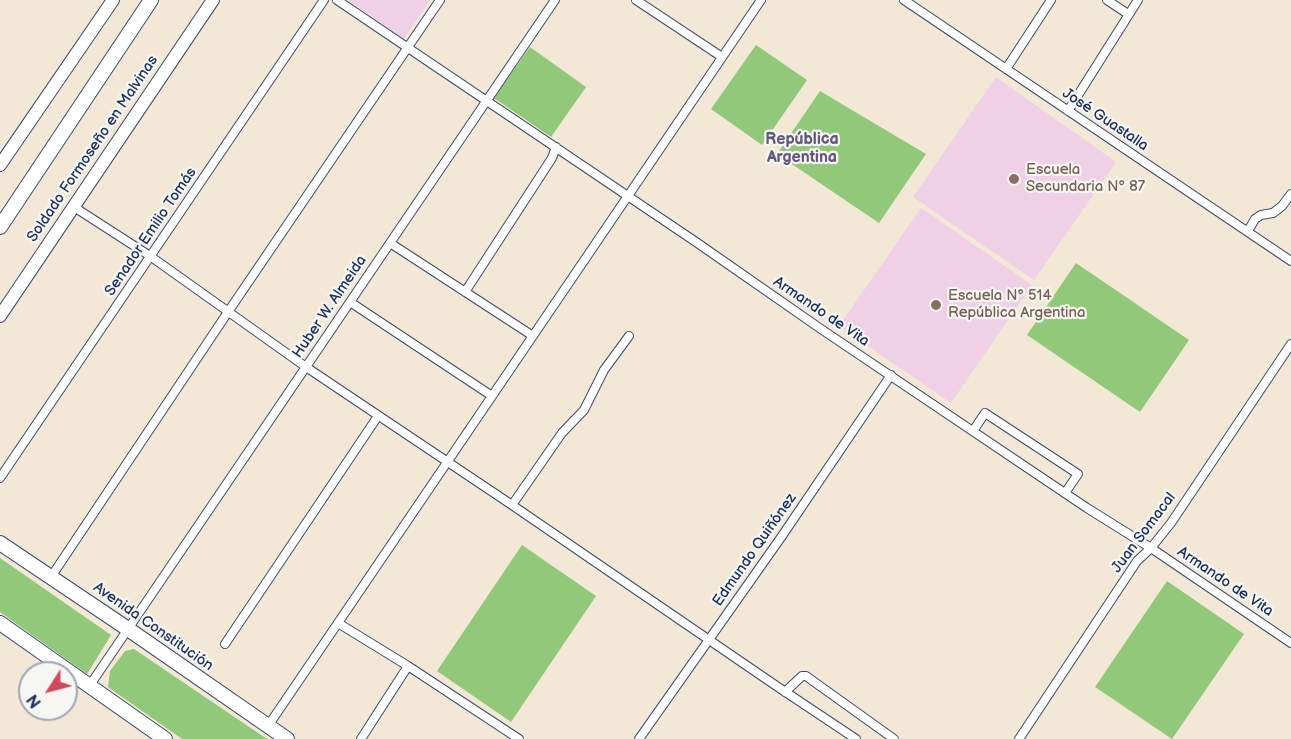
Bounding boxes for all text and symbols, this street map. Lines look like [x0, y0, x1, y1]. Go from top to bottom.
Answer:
street label: Soldado Formoseño en Malvinas [24, 52, 162, 246]
street label: José Guastalla [1059, 85, 1151, 155]
district label: República Argentina [765, 130, 839, 168]
place label: Escuela Secundaria Nº 87 [1026, 161, 1145, 196]
street label: Senador Emilio Tomás [101, 164, 201, 300]
marker: Escuela Secundaria Nº 87 [1007, 172, 1021, 186]
street label: Huber W. Almeida [289, 252, 371, 362]
street label: Armando de Vita [770, 273, 872, 351]
place label: Escuela Nº 514 República Argentina [948, 287, 1086, 322]
marker: Escuela Nº 514 República Argentina [929, 298, 943, 312]
street label: Juan Somacal [1108, 489, 1180, 577]
street label: Edmundo Quiñónez [709, 490, 801, 610]
street label: Armando de Vita [1174, 543, 1276, 621]
street label: Avenida Constitución [90, 579, 216, 675]
north arrow [18, 661, 78, 721]
text: N [23, 690, 46, 711]

